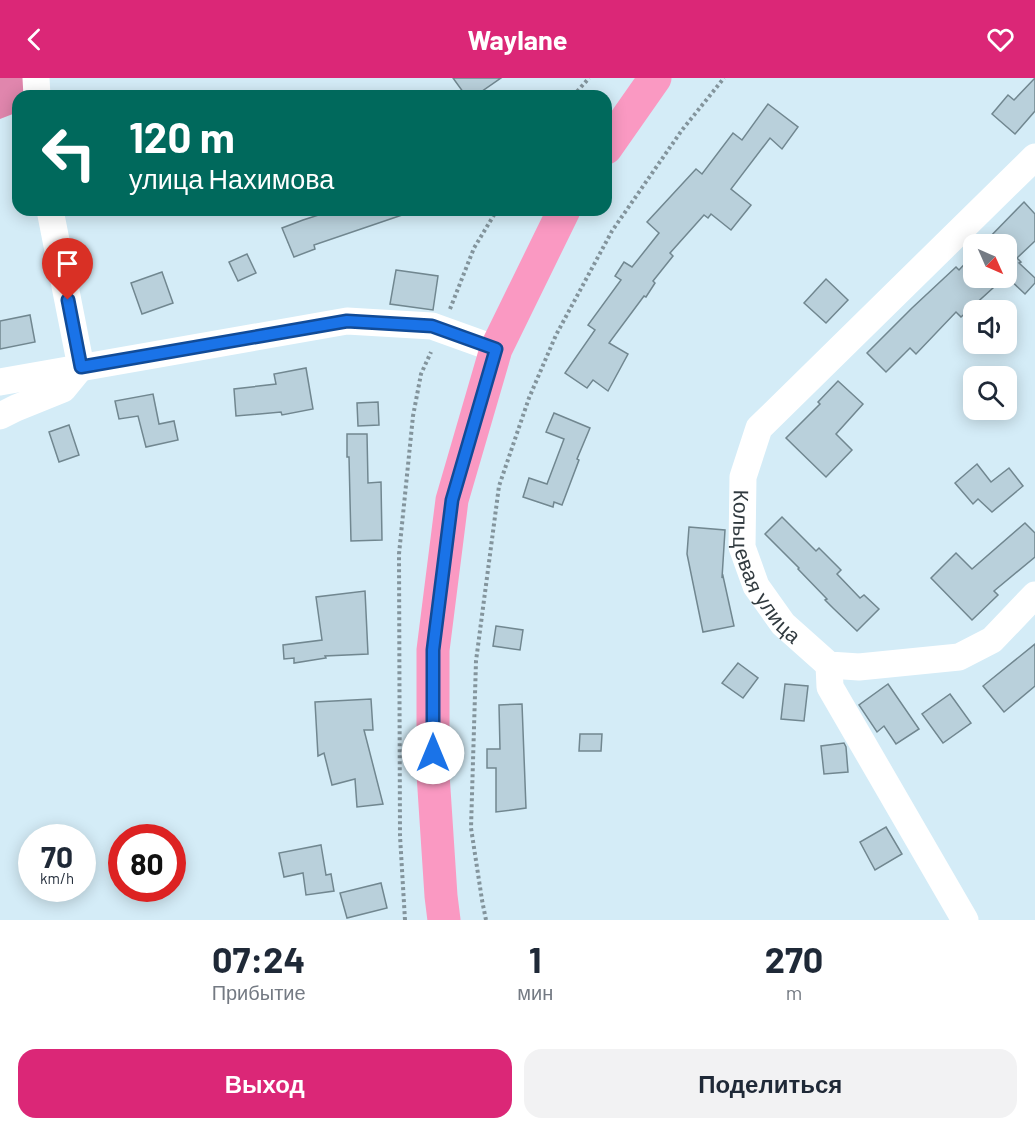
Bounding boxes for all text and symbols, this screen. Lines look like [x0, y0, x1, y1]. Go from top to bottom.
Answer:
icon: back [18, 23, 51, 56]
text: Waylane [468, 23, 567, 55]
icon: heart [984, 23, 1017, 56]
text: 120 m [129, 111, 235, 161]
icon: left [30, 114, 108, 192]
text: улица Нахимова [129, 162, 334, 194]
north arrow [963, 234, 1017, 288]
map controls [963, 234, 1017, 420]
pin [42, 238, 93, 300]
icon: arrive [51, 247, 84, 280]
button: sound [963, 300, 1017, 354]
button: search [963, 366, 1017, 420]
street label: Кольцевая улица [729, 489, 807, 647]
position arrow [401, 721, 465, 785]
speed limit sign: 80 [108, 824, 186, 902]
text: 70 [41, 838, 73, 874]
text: km/h [40, 869, 74, 887]
text: 07:24 [212, 937, 305, 980]
text: 1 [529, 937, 542, 980]
text: 270 [765, 937, 823, 980]
text: Прибытие [212, 980, 306, 1004]
text: мин [517, 980, 553, 1004]
text: m [786, 980, 802, 1004]
button: Выход [18, 1049, 512, 1118]
button: Поделиться [524, 1049, 1017, 1118]

